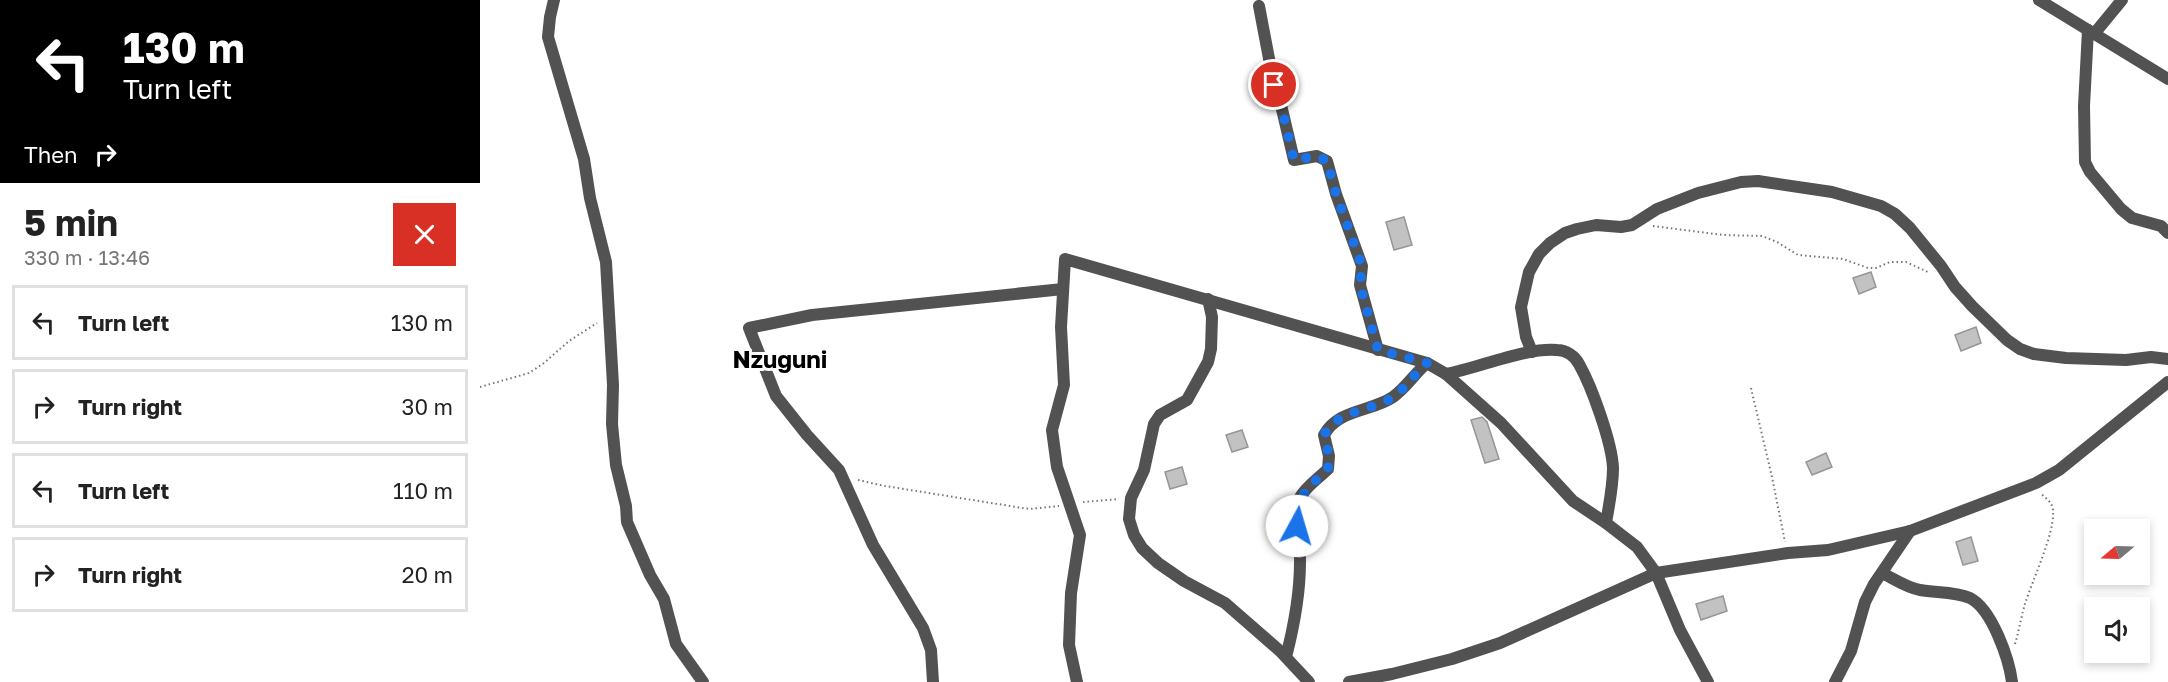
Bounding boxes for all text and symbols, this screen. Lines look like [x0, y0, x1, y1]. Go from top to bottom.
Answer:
text: 130 m [123, 22, 245, 72]
icon: left [24, 24, 102, 102]
pin [1248, 59, 1299, 110]
icon: arrive [1257, 68, 1290, 101]
text: Turn left [123, 73, 232, 105]
icon: right [89, 138, 122, 171]
text: Then [24, 141, 77, 168]
text: 5 min [24, 201, 118, 244]
button: close [393, 203, 456, 266]
text: 330 m · 13:46 [24, 245, 150, 269]
icon: left [27, 306, 60, 339]
text: Turn left [78, 309, 169, 336]
text: 130 m [391, 309, 453, 336]
district label: Nzuguni [733, 344, 827, 373]
icon: right [27, 390, 60, 423]
text: Turn right [78, 393, 182, 420]
text: 30 m [402, 393, 453, 420]
icon: left [27, 474, 60, 507]
text: Turn left [78, 477, 169, 504]
text: 110 m [393, 477, 453, 504]
position arrow [1265, 494, 1329, 558]
north arrow [2084, 519, 2150, 585]
map controls [2084, 519, 2150, 663]
icon: right [27, 558, 60, 591]
text: Turn right [78, 561, 182, 588]
text: 20 m [402, 561, 453, 588]
button: sound [2084, 597, 2150, 663]

